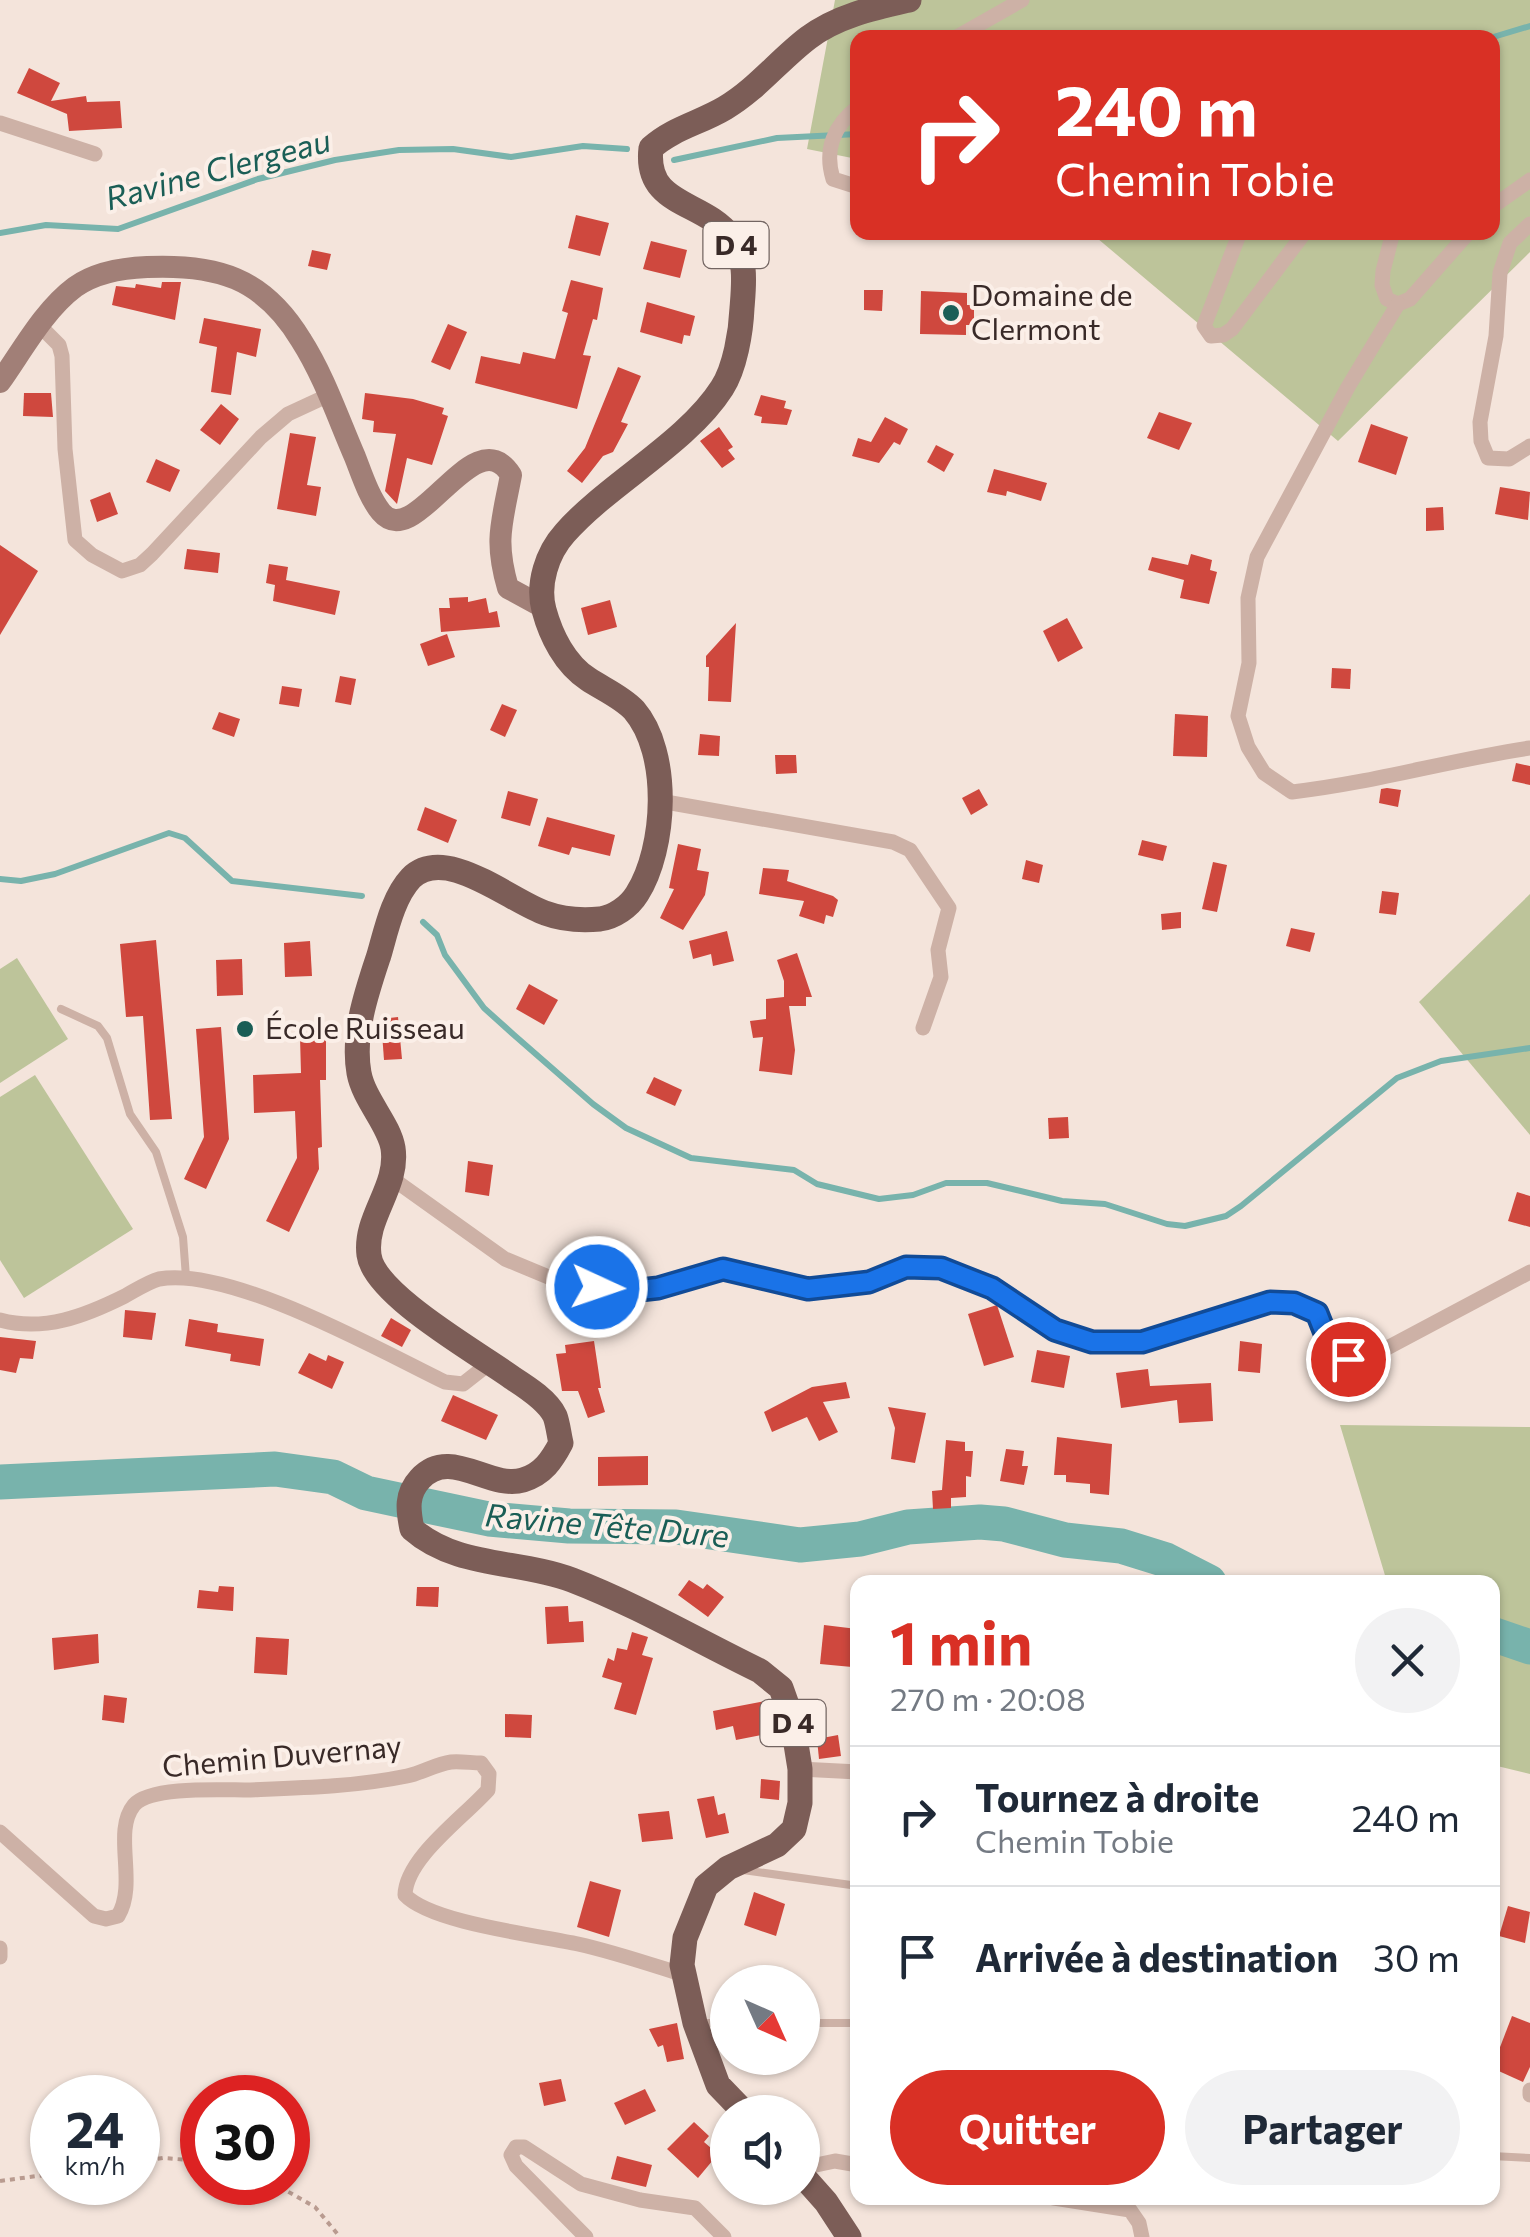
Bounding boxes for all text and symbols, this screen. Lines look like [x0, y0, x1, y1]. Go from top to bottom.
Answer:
text: 240 m [1055, 65, 1258, 150]
icon: right [890, 70, 1020, 200]
water label: Ravine Clergeau [100, 119, 335, 217]
text: Chemin Tobie [1055, 150, 1335, 205]
road number: D 4 [704, 222, 768, 268]
place label: Domaine de Clermont [971, 275, 1133, 346]
marker: Domaine de Clermont [940, 302, 962, 324]
place label: École Ruisseau [265, 1008, 465, 1045]
marker: École Ruisseau [234, 1018, 256, 1040]
position arrow [545, 1235, 649, 1339]
pin [1306, 1317, 1391, 1402]
icon: arrive [1321, 1332, 1376, 1387]
water label: Ravine Tête Dure [484, 1493, 731, 1555]
text: 1 min [890, 1604, 1032, 1677]
button: close [1355, 1608, 1460, 1713]
text: 270 m · 20:08 [890, 1678, 1086, 1718]
road number: D 4 [760, 1700, 826, 1746]
street label: Chemin Duvernay [161, 1726, 403, 1783]
text: Tournez à droite [975, 1773, 1259, 1820]
icon: right [890, 1789, 945, 1844]
text: 240 m [1352, 1793, 1460, 1840]
text: Chemin Tobie [975, 1820, 1174, 1860]
icon: arrive [890, 1929, 945, 1984]
text: Arrivée à destination [975, 1933, 1338, 1980]
text: 30 m [1373, 1933, 1460, 1980]
north arrow [710, 1965, 820, 2075]
map controls [710, 1965, 820, 2205]
button: Quitter [890, 2070, 1165, 2185]
button: Partager [1185, 2070, 1460, 2185]
speed limit sign: 30 [180, 2075, 310, 2205]
button: sound [710, 2095, 820, 2205]
text: 24 [66, 2097, 124, 2158]
text: km/h [65, 2150, 125, 2180]

